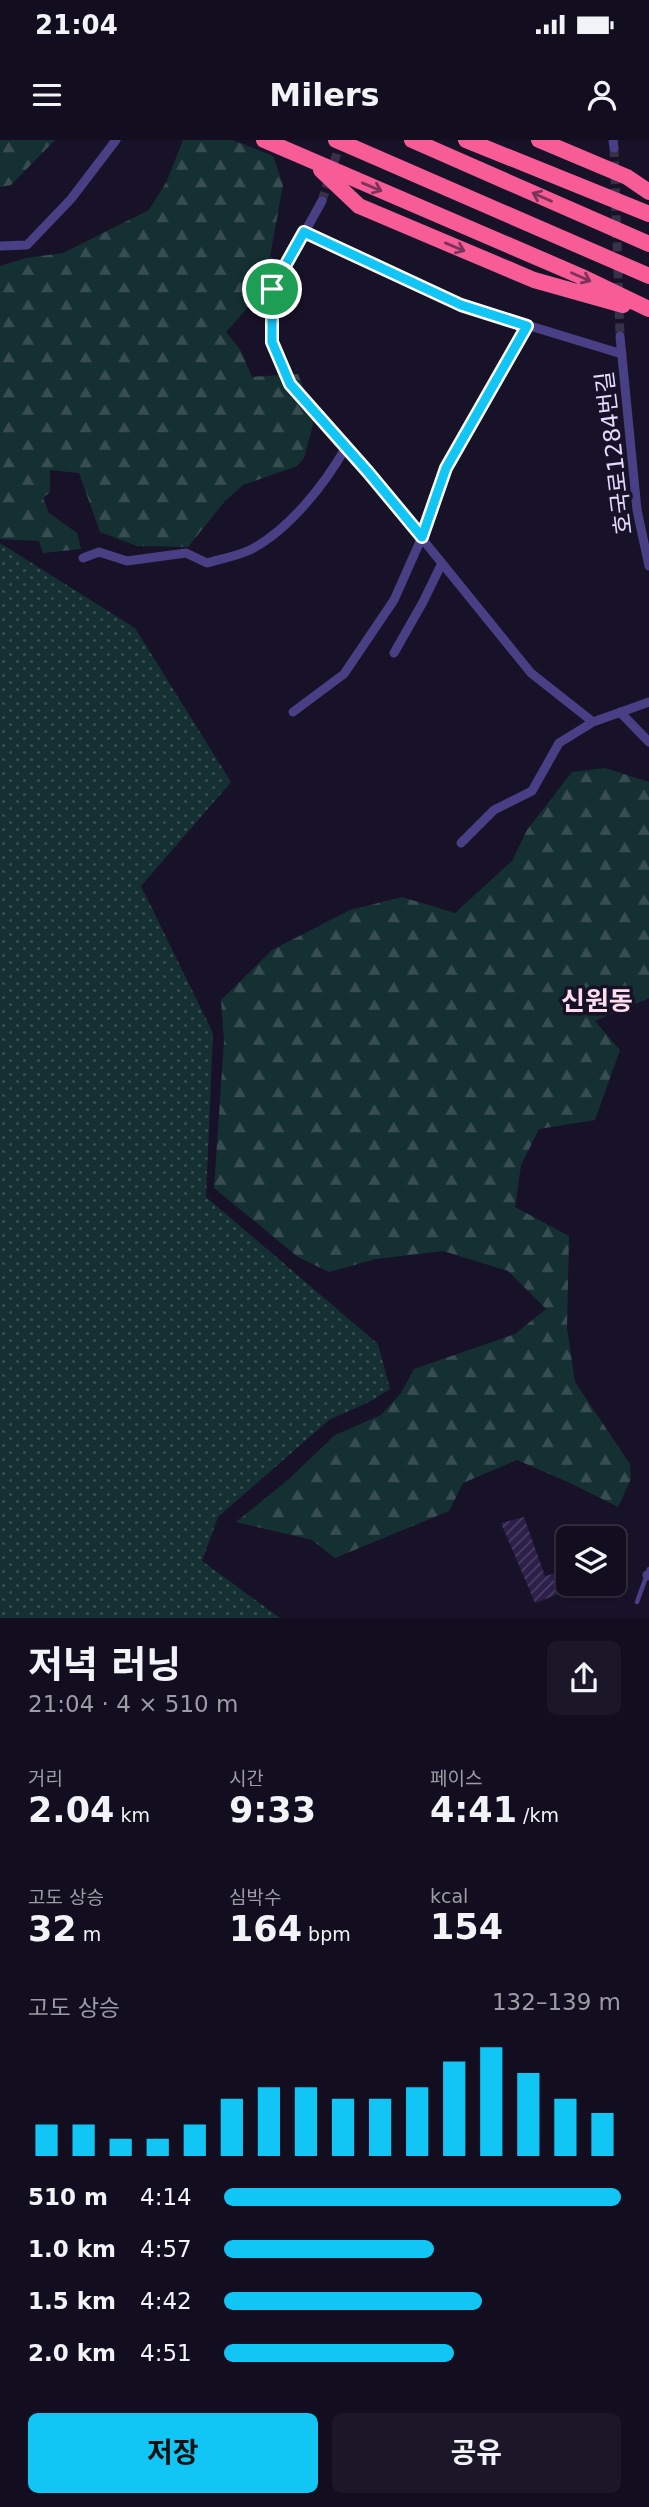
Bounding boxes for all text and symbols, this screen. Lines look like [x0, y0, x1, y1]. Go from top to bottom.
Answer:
text: 21:04 [35, 10, 118, 40]
icon: menu [28, 76, 66, 114]
text: Milers [269, 76, 380, 114]
icon: person [583, 76, 621, 114]
one-way arrow [360, 182, 382, 195]
one-way arrow [531, 189, 553, 202]
one-way arrow [444, 241, 465, 254]
pin [242, 259, 302, 319]
icon: arrive [253, 270, 291, 308]
one-way arrow [570, 271, 591, 284]
street label: 호국로1284번길 [591, 370, 637, 536]
district label: 신원동 [561, 986, 633, 1016]
map controls [556, 1526, 626, 1596]
button: layers [556, 1526, 626, 1596]
button: share [547, 1641, 621, 1715]
text: 저녁 러닝 [28, 1643, 181, 1687]
text: 21:04 · 4 × 510 m [28, 1691, 238, 1717]
text: 거리 [28, 1767, 63, 1789]
text: 시간 [229, 1767, 264, 1789]
text: 페이스 [430, 1767, 482, 1789]
text: 2.04 [28, 1790, 114, 1830]
text: 9:33 [229, 1790, 316, 1830]
text: 4:41 [430, 1790, 517, 1830]
text: km [114, 1804, 150, 1826]
text: /km [517, 1804, 559, 1826]
text: kcal [430, 1885, 468, 1907]
text: 고도 상승 [28, 1886, 104, 1908]
text: 심박수 [229, 1886, 281, 1908]
text: 154 [430, 1907, 503, 1947]
text: 32 [28, 1909, 77, 1949]
text: 164 [229, 1909, 302, 1949]
text: m [77, 1923, 101, 1945]
text: bpm [302, 1923, 351, 1945]
text: 132–139 m [492, 1989, 621, 2015]
text: 고도 상승 [28, 1995, 120, 2021]
text: 510 m [28, 2184, 108, 2210]
text: 4:14 [140, 2184, 192, 2210]
text: 1.0 km [28, 2236, 116, 2262]
text: 4:57 [140, 2236, 192, 2262]
text: 1.5 km [28, 2288, 116, 2314]
text: 4:42 [140, 2288, 192, 2314]
text: 2.0 km [28, 2340, 116, 2366]
text: 4:51 [140, 2340, 192, 2366]
button: 저장 [28, 2413, 318, 2493]
button: 공유 [332, 2413, 621, 2493]

